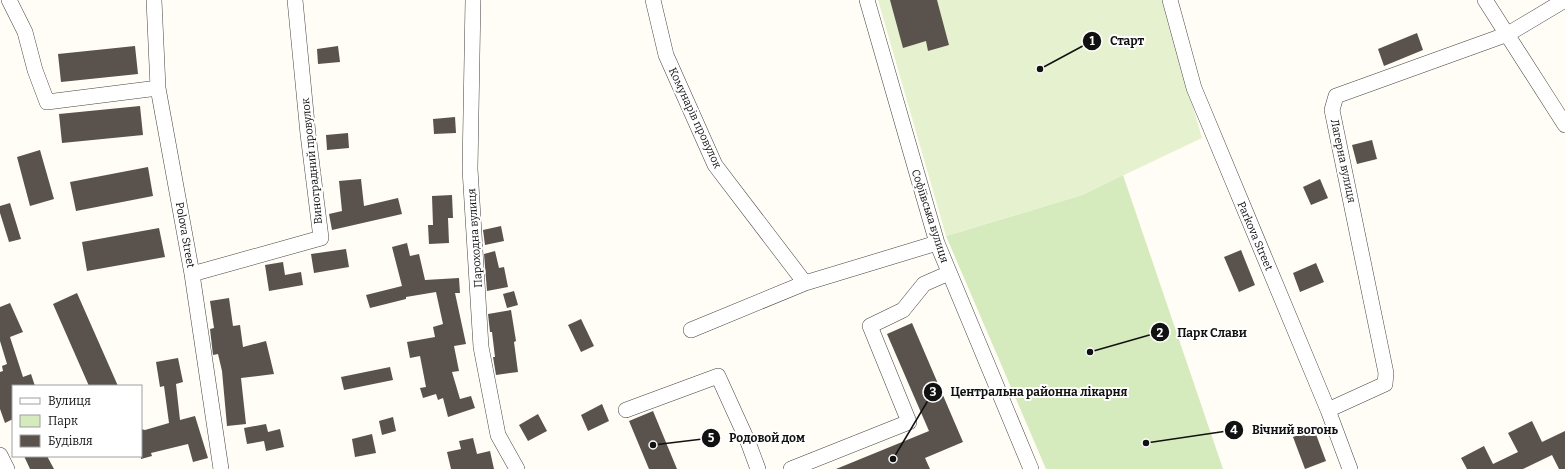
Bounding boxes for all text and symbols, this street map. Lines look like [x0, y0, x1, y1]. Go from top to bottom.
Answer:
callout: Старт [1082, 29, 1152, 53]
text: 1 [1089, 34, 1095, 48]
text: Старт [1110, 34, 1144, 48]
street label: Комунарів провулок [666, 65, 724, 171]
street label: Виноградний провулок [299, 97, 325, 225]
street label: Лагерна вулиця [1328, 118, 1358, 204]
street label: Софіївська вулиця [909, 168, 951, 264]
street label: Пароходна вулиця [465, 188, 485, 288]
street label: Parkova Street [1235, 200, 1275, 273]
street label: Polova Street [173, 201, 197, 269]
callout: Парк Слави [1150, 320, 1255, 344]
text: 2 [1157, 326, 1164, 340]
text: Парк Слави [1177, 326, 1247, 340]
callout: Центральна районна лікарня [923, 380, 1136, 404]
legend [12, 385, 142, 457]
text: 3 [930, 385, 937, 399]
text: Центральна районна лікарня [950, 385, 1128, 399]
text: Вулиця [48, 394, 91, 408]
text: Парк [48, 414, 78, 428]
callout: Вічний вогонь [1224, 418, 1347, 442]
text: 4 [1230, 423, 1238, 437]
text: Вічний вогонь [1252, 423, 1339, 437]
callout: Родовой дом [701, 426, 813, 450]
text: 5 [708, 431, 715, 445]
text: Родовой дом [729, 431, 805, 445]
text: Будівля [48, 434, 93, 448]

